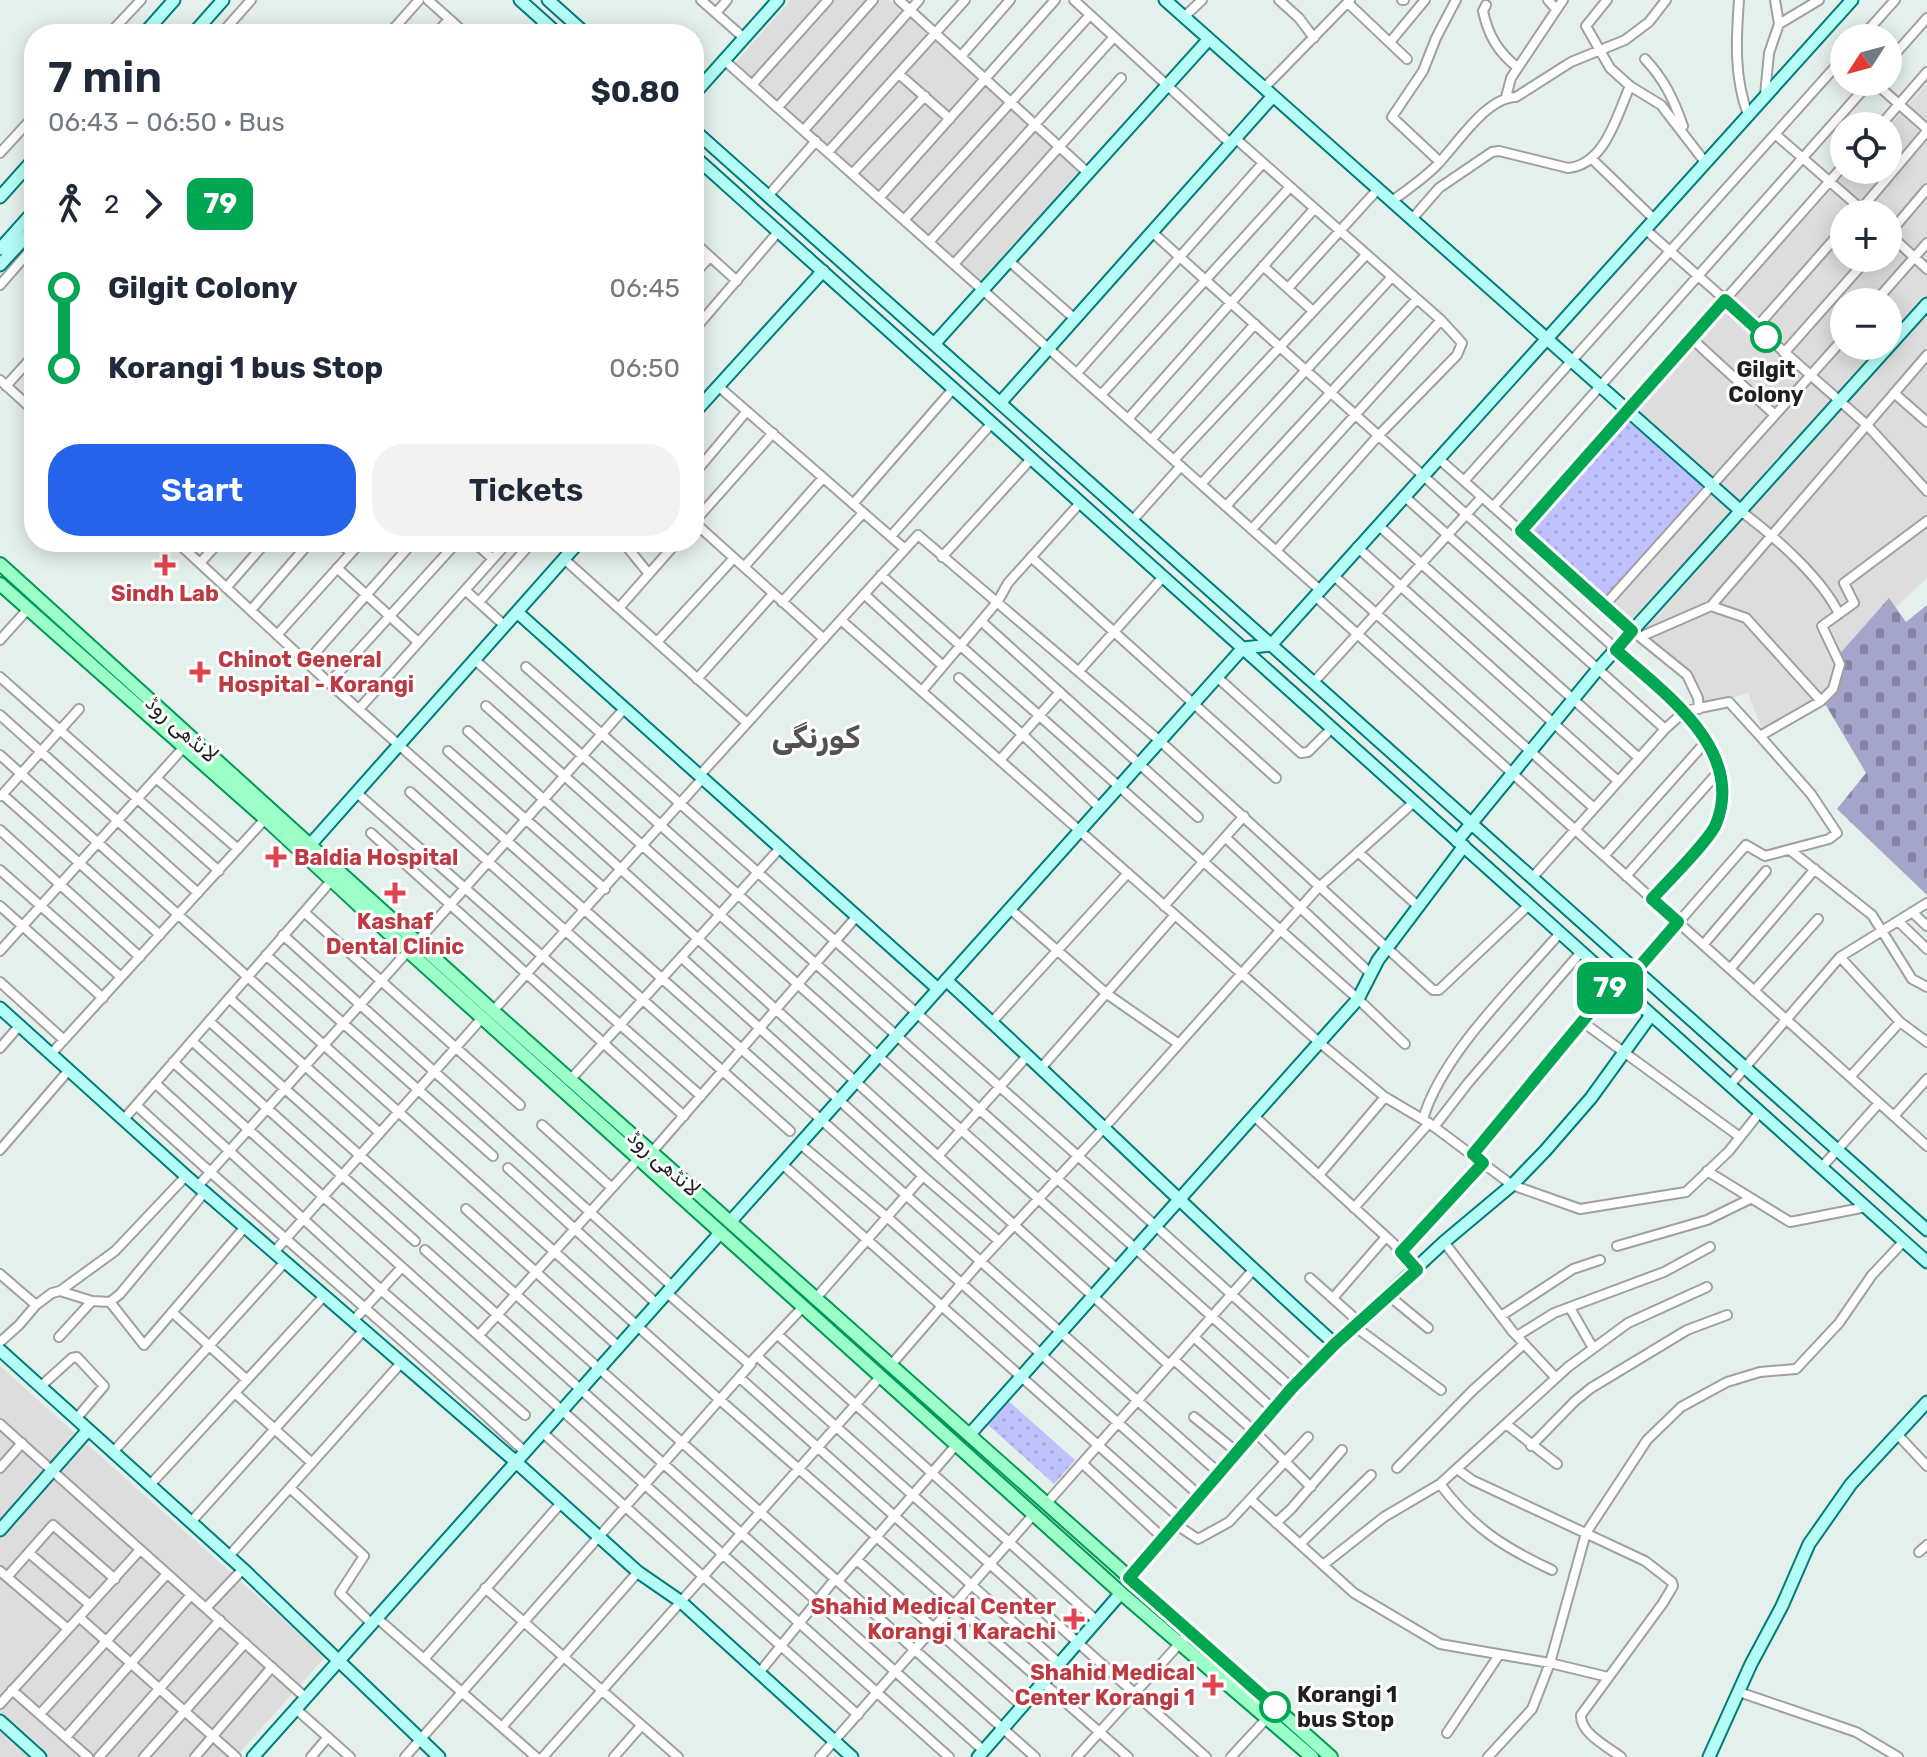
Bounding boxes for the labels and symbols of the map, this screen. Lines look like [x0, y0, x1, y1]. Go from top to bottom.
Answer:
north arrow [1830, 24, 1902, 96]
marker: Gilgit Colony [1751, 322, 1781, 352]
place label: Gilgit Colony [1728, 356, 1804, 408]
marker: Sindh Lab [154, 554, 176, 576]
place label: Sindh Lab [111, 580, 219, 607]
place label: Chinot General Hospital - Korangi [218, 646, 414, 698]
marker: Chinot General Hospital - Korangi [189, 661, 211, 683]
street label: لانڈھی روڈ [140, 689, 224, 769]
district label: کورنگی [772, 720, 860, 756]
place label: Baldia Hospital [294, 844, 458, 871]
marker: Baldia Hospital [265, 846, 287, 868]
marker: Kashaf Dental Clinic [384, 882, 406, 904]
place label: Kashaf Dental Clinic [326, 908, 464, 960]
line badge: 79 [1574, 962, 1646, 1014]
street label: لانڈھی روڈ [622, 1123, 706, 1203]
place label: Shahid Medical Center Korangi 1 Karachi [811, 1593, 1056, 1645]
marker: Shahid Medical Center Korangi 1 Karachi [1063, 1608, 1085, 1630]
place label: Shahid Medical Center Korangi 1 [1015, 1659, 1195, 1711]
marker: Shahid Medical Center Korangi 1 [1202, 1674, 1224, 1696]
place label: Korangi 1 bus Stop [1297, 1681, 1397, 1733]
marker: Korangi 1 bus Stop [1260, 1692, 1290, 1722]

